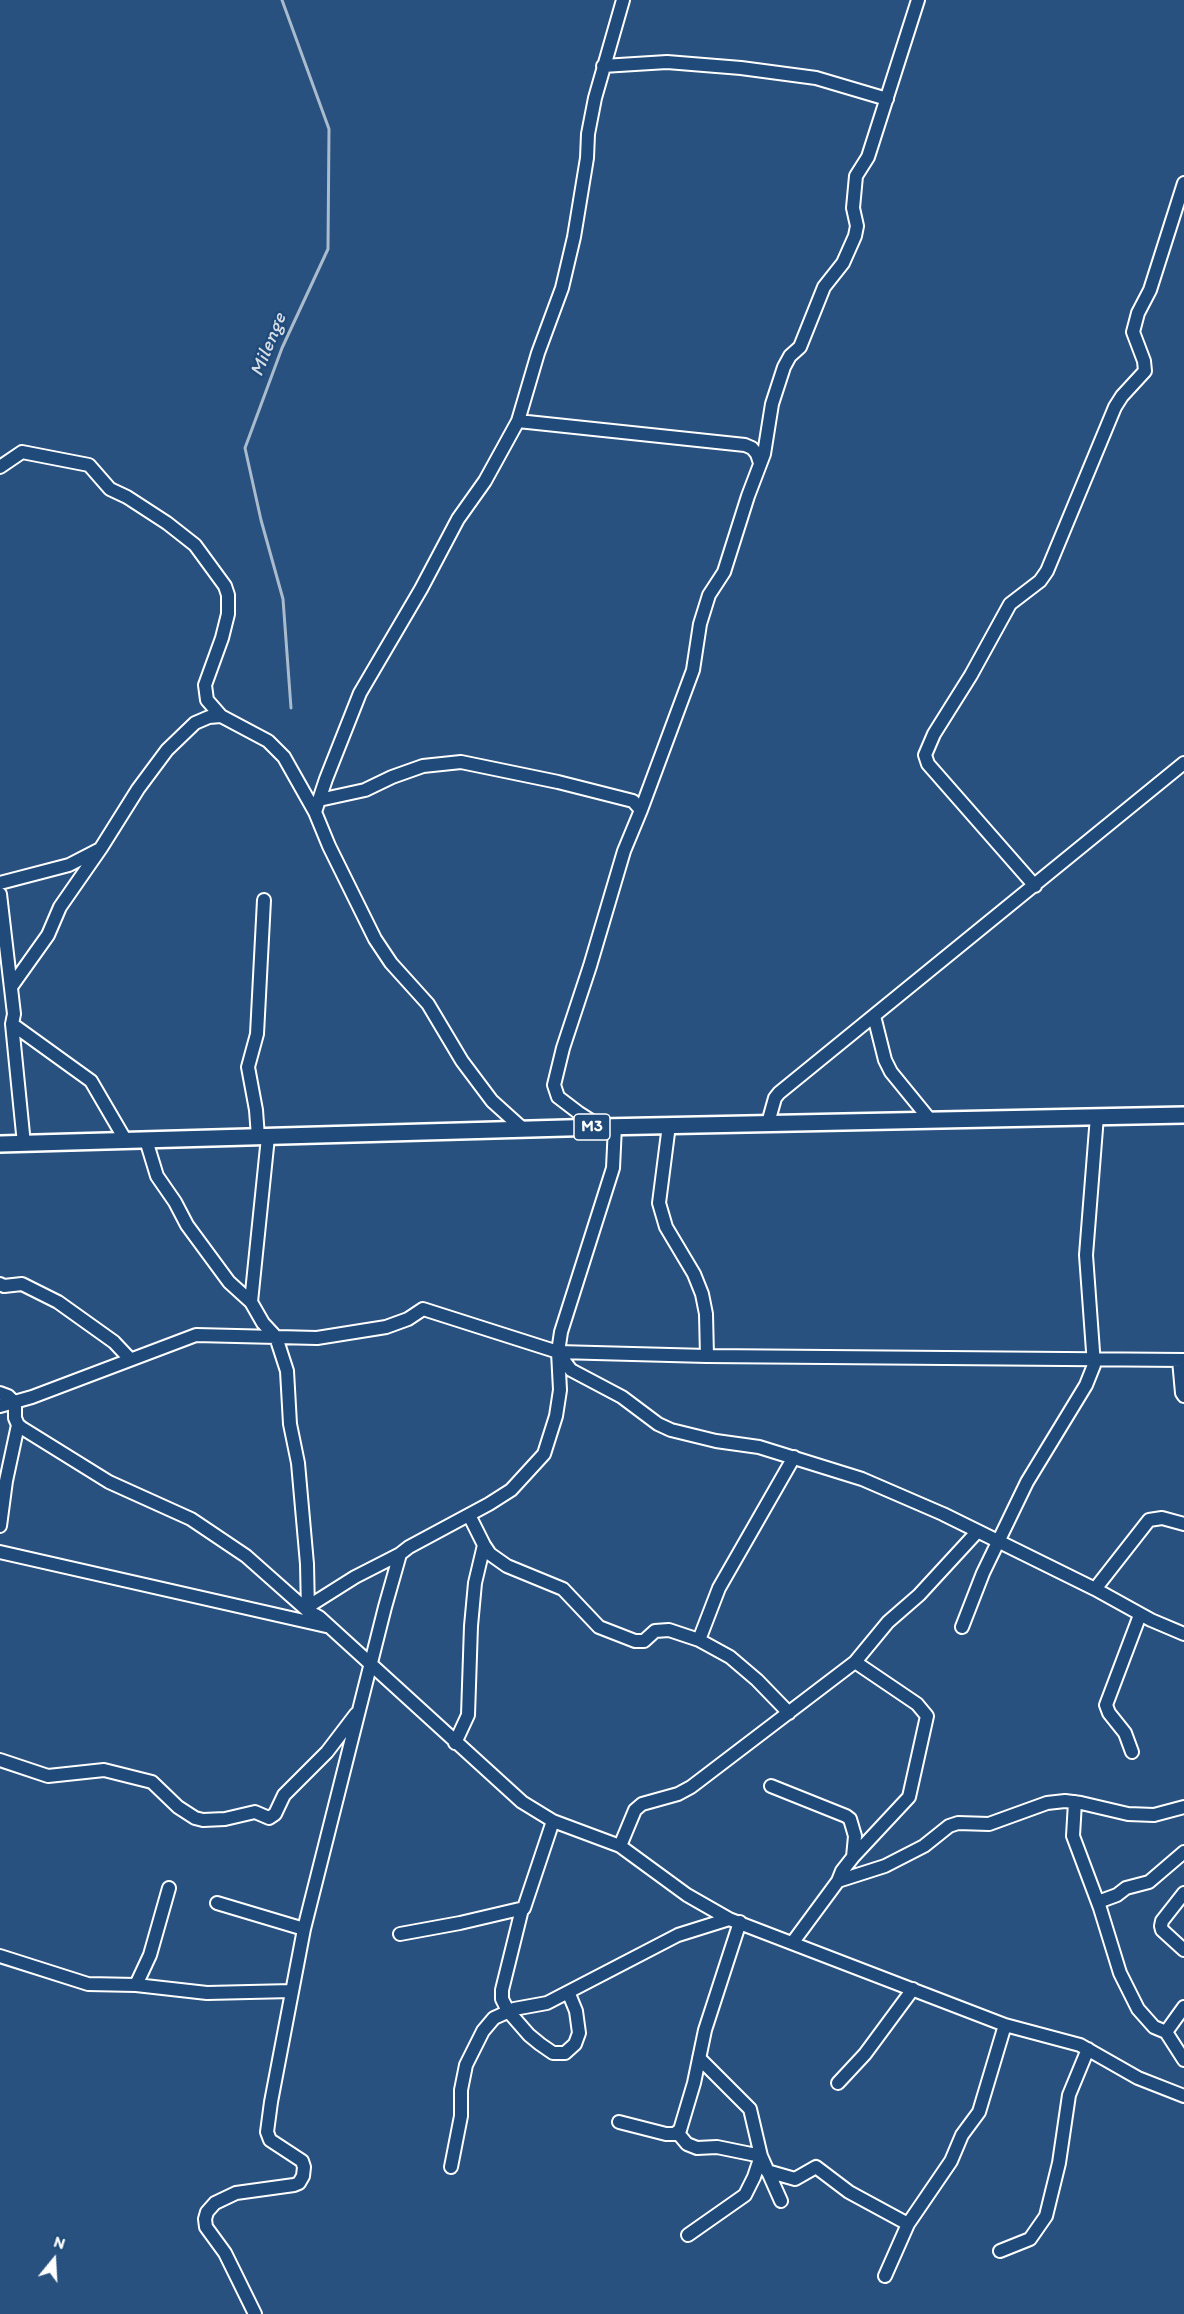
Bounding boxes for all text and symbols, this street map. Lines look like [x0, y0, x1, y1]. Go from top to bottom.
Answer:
water label: Milenge [245, 310, 293, 380]
road number: M3 [574, 1114, 610, 1140]
north arrow [24, 2230, 84, 2290]
text: N [52, 2232, 68, 2253]

